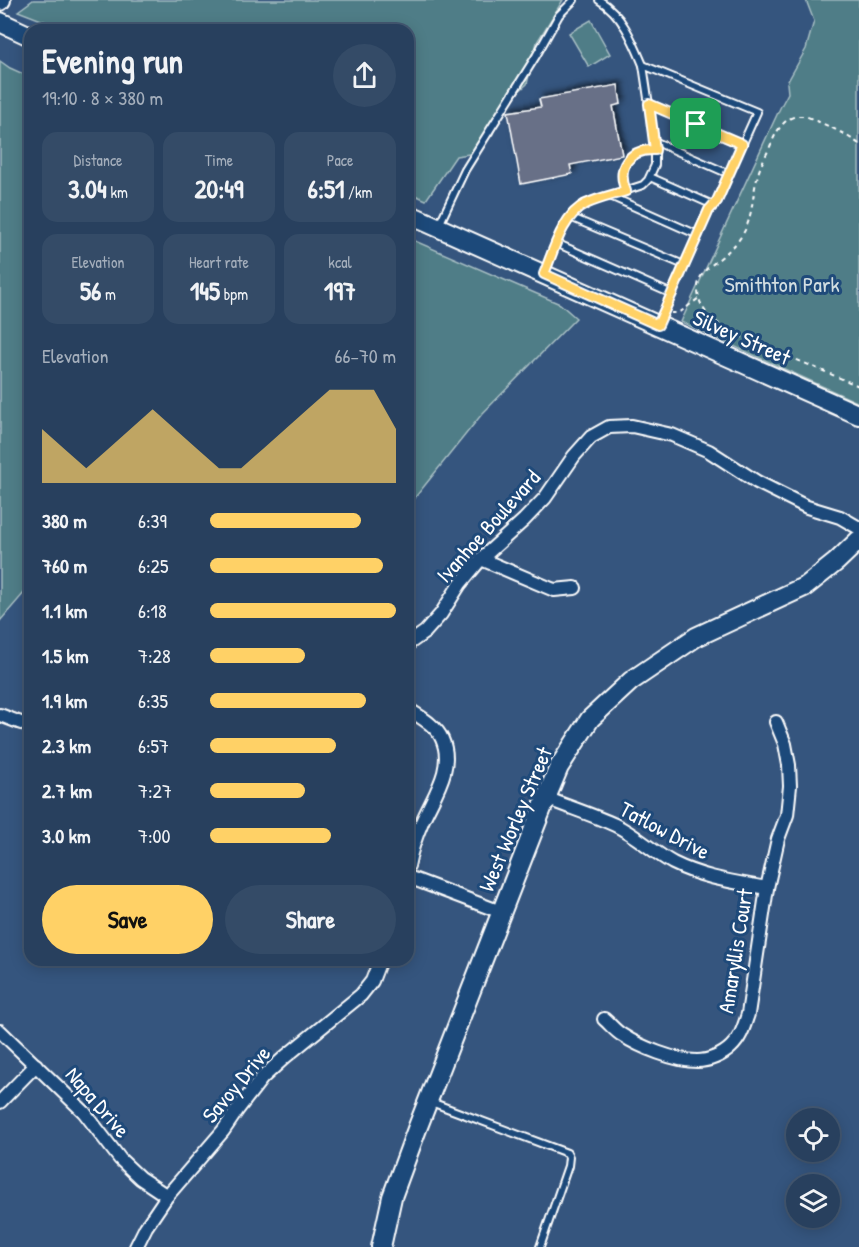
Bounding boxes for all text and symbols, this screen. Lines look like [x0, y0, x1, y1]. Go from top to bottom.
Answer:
text: Evening run [42, 39, 183, 83]
button: share [333, 44, 396, 107]
text: 19:10 · 8 × 380 m [42, 84, 163, 111]
pin [670, 98, 721, 149]
icon: arrive [679, 107, 712, 140]
text: Distance [74, 149, 122, 171]
text: Time [205, 149, 233, 171]
text: Pace [327, 149, 353, 171]
text: 3.04 [68, 171, 107, 206]
text: 20:49 [194, 171, 244, 206]
text: 6:51 [308, 171, 344, 206]
text: km [107, 181, 128, 203]
text: /km [344, 181, 372, 203]
text: Elevation [71, 251, 125, 273]
text: Heart rate [189, 251, 249, 273]
text: kcal [328, 251, 352, 273]
park label: Smithton Park [724, 269, 840, 299]
text: 56 [80, 273, 101, 308]
text: 145 [190, 273, 220, 308]
text: 197 [324, 273, 356, 308]
text: m [101, 283, 116, 305]
text: bpm [220, 283, 248, 305]
street label: Silvey Street [688, 302, 796, 372]
text: Elevation [42, 342, 108, 369]
text: 66–70 m [335, 342, 396, 369]
street label: Ivanhoe Boulevard [429, 463, 547, 589]
text: 380 m [42, 507, 87, 534]
text: 6:39 [138, 507, 167, 534]
text: 760 m [42, 552, 87, 579]
text: 6:25 [138, 552, 168, 579]
text: 1.1 km [42, 597, 87, 624]
text: 6:18 [138, 597, 167, 624]
text: 1.5 km [42, 642, 89, 669]
text: 7:28 [138, 642, 171, 669]
text: 1.9 km [42, 687, 87, 714]
text: 6:35 [138, 687, 168, 714]
text: 2.3 km [42, 732, 91, 759]
text: 6:57 [138, 732, 169, 759]
street label: West Worley Street [471, 742, 559, 896]
text: 2.7 km [42, 777, 92, 804]
text: 7:27 [138, 777, 172, 804]
street label: Tatlow Drive [615, 794, 715, 866]
text: 3.0 km [42, 822, 91, 849]
text: 7:00 [138, 822, 170, 849]
button: Save [42, 885, 213, 954]
button: Share [225, 885, 396, 954]
street label: Amaryllis Court [710, 886, 760, 1015]
street label: Savoy Drive [195, 1039, 277, 1129]
street label: Napa Drive [59, 1060, 137, 1144]
map controls [786, 1108, 840, 1228]
button: locate [786, 1108, 840, 1162]
button: layers [786, 1174, 840, 1228]

